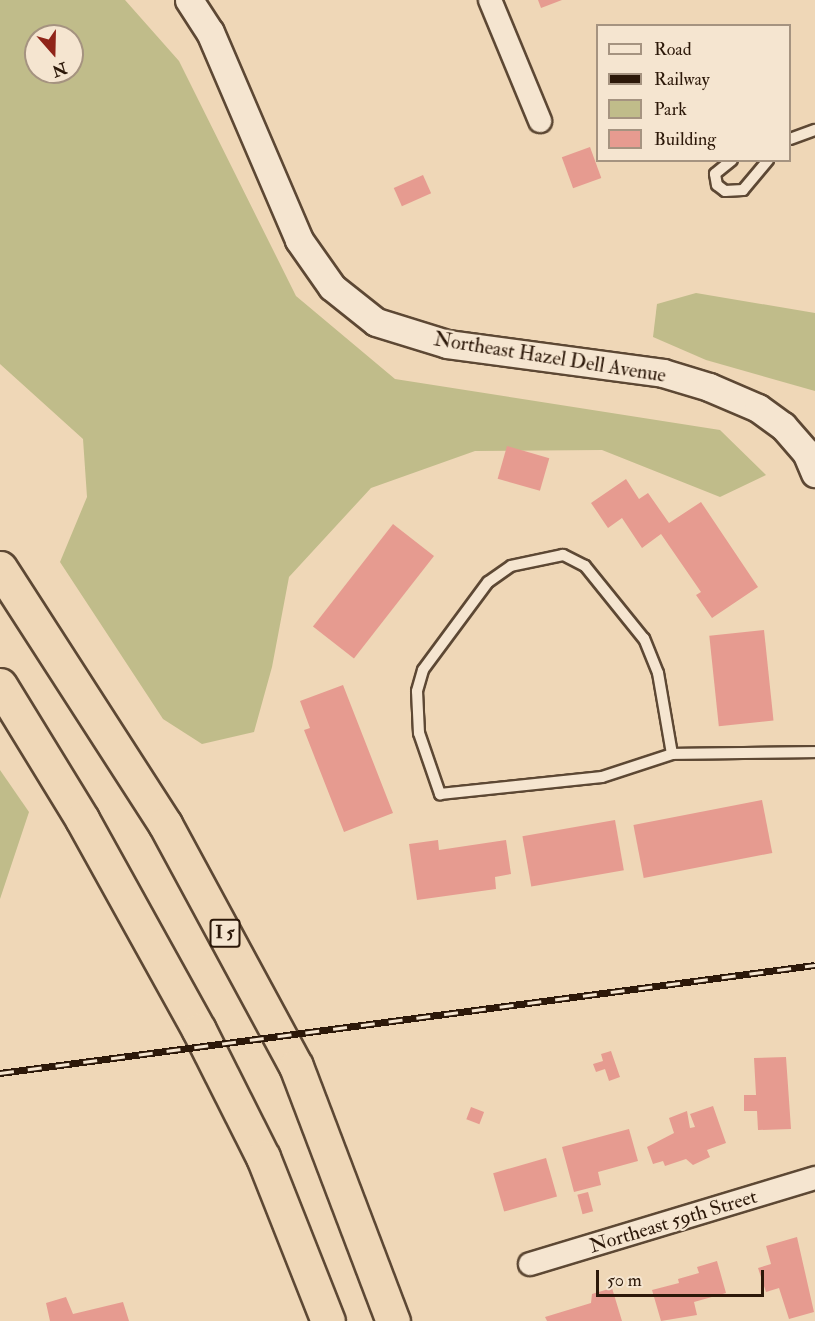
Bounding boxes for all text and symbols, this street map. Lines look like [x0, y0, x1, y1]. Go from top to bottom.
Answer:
north arrow [24, 24, 84, 84]
legend [596, 24, 791, 162]
text: Road [654, 38, 692, 61]
text: N [49, 57, 70, 81]
text: Railway [654, 68, 710, 91]
text: Park [654, 98, 687, 121]
text: Building [654, 128, 716, 151]
street label: Northeast Hazel Dell Avenue [432, 327, 668, 387]
road number: I 5 [208, 918, 242, 948]
street label: Northeast 59th Street [586, 1184, 760, 1258]
scale bar [599, 1258, 767, 1296]
text: 50 m [607, 1269, 642, 1292]

